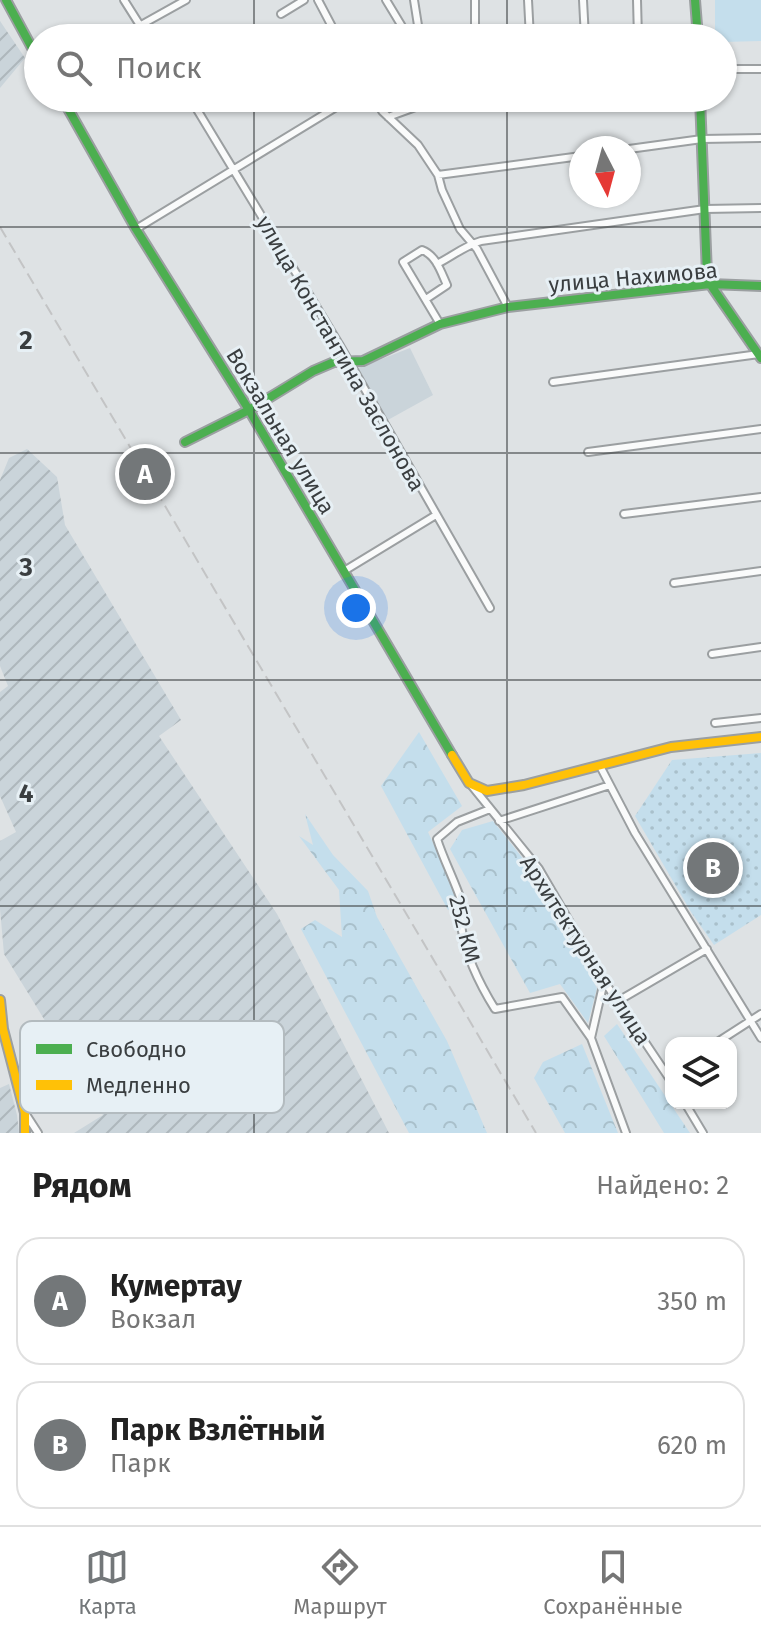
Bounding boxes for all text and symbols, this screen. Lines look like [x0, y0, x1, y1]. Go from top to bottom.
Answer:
search box [24, 24, 737, 112]
icon: search [52, 46, 96, 90]
text: Поиск [116, 50, 202, 86]
north arrow [569, 136, 641, 208]
street label: улица Константина Заслонова [250, 211, 431, 496]
street label: улица Нахимова [547, 257, 719, 298]
text: 2 [19, 325, 33, 356]
street label: Вокзальная улица [220, 343, 341, 519]
pin: A [119, 444, 171, 504]
text: 3 [18, 552, 33, 583]
your location [336, 588, 376, 628]
text: 4 [19, 778, 34, 809]
pin: B [687, 838, 739, 898]
street label: Архитектурная улица [514, 851, 657, 1050]
street label: 252 КМ [443, 893, 486, 966]
legend [20, 1021, 284, 1113]
text: Свободно [86, 1036, 187, 1063]
map controls [665, 1037, 737, 1109]
button: layers [665, 1037, 737, 1109]
text: Медленно [86, 1072, 191, 1099]
text: Рядом [32, 1165, 131, 1206]
text: Найдено: 2 [596, 1170, 729, 1201]
text: Кумертау [110, 1268, 242, 1304]
text: A [52, 1286, 68, 1317]
text: 350 m [657, 1286, 727, 1317]
text: Вокзал [110, 1304, 196, 1335]
text: Парк Взлётный [110, 1412, 326, 1448]
text: B [52, 1430, 68, 1461]
text: 620 m [657, 1430, 727, 1461]
text: Парк [110, 1448, 171, 1479]
tab: Карта [78, 1545, 137, 1620]
tab: Маршрут [293, 1545, 387, 1620]
tab: Сохранённые [543, 1545, 683, 1620]

